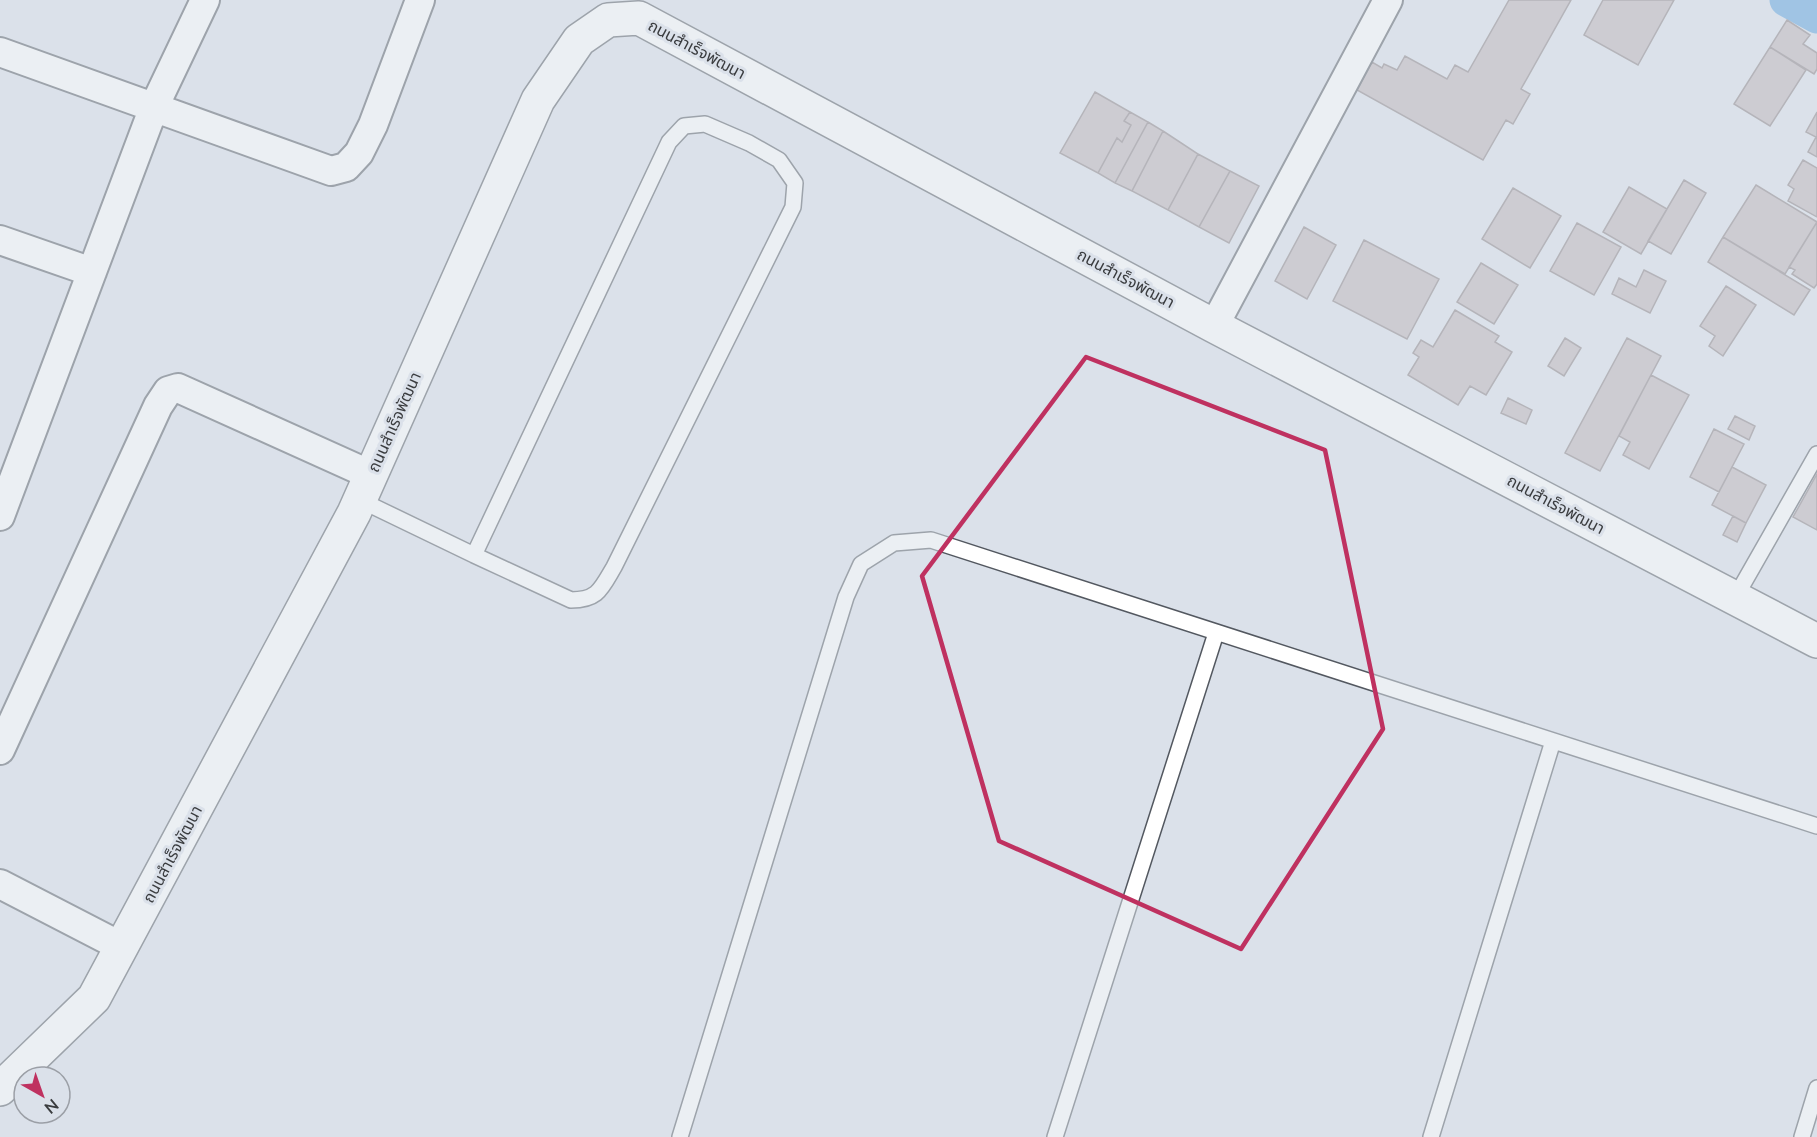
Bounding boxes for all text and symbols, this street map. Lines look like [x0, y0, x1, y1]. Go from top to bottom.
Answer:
street label: ถนนสำเร็จพัฒนา [645, 15, 749, 82]
street label: ถนนสำเร็จพัฒนา [1074, 244, 1178, 311]
street label: ถนนสำเร็จพัฒนา [363, 369, 424, 475]
street label: ถนนสำเร็จพัฒนา [1504, 470, 1608, 537]
street label: ถนนสำเร็จพัฒนา [138, 802, 205, 906]
north arrow [12, 1065, 72, 1125]
text: N [41, 1096, 63, 1118]

